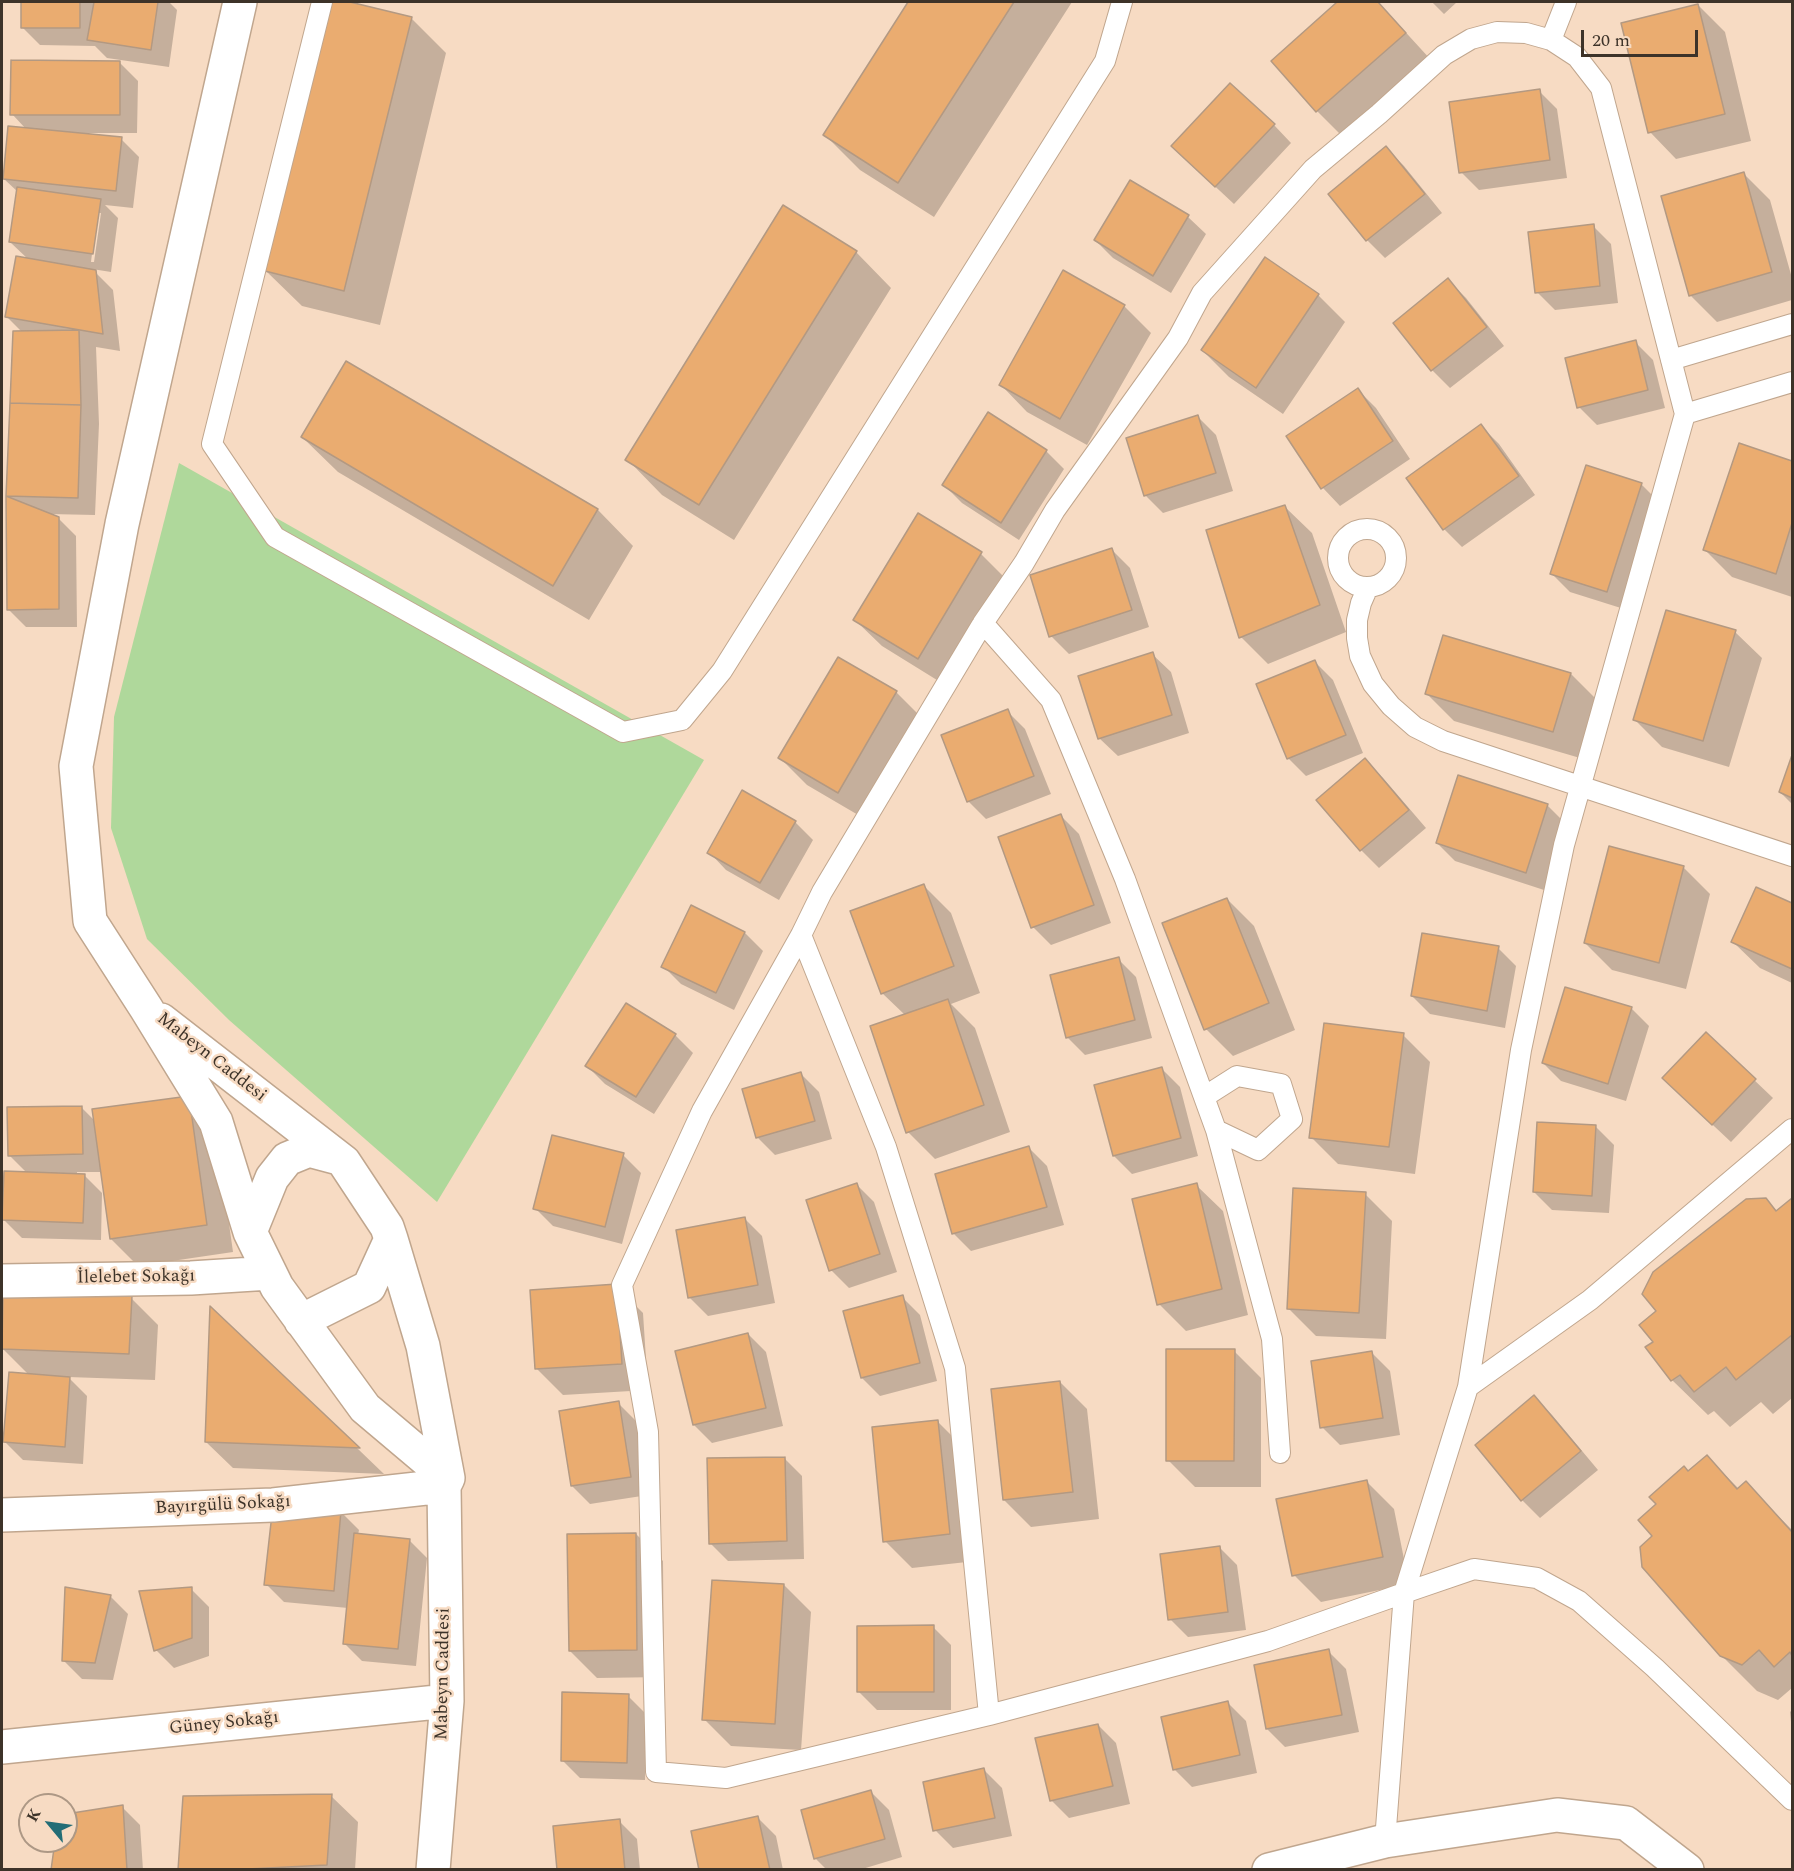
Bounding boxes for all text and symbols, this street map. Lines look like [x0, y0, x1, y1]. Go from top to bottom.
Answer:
scale bar [1584, 18, 1701, 56]
text: 20 m [1592, 27, 1630, 54]
street label: Mabeyn Caddesi [152, 1009, 270, 1107]
street label: İlelebet Sokağı [77, 1266, 195, 1290]
street label: Bayırgülü Sokağı [155, 1492, 291, 1520]
street label: Mabeyn Caddesi [432, 1608, 456, 1740]
street label: Güney Sokağı [168, 1708, 280, 1740]
north arrow [18, 1793, 78, 1853]
text: K [21, 1804, 48, 1826]

